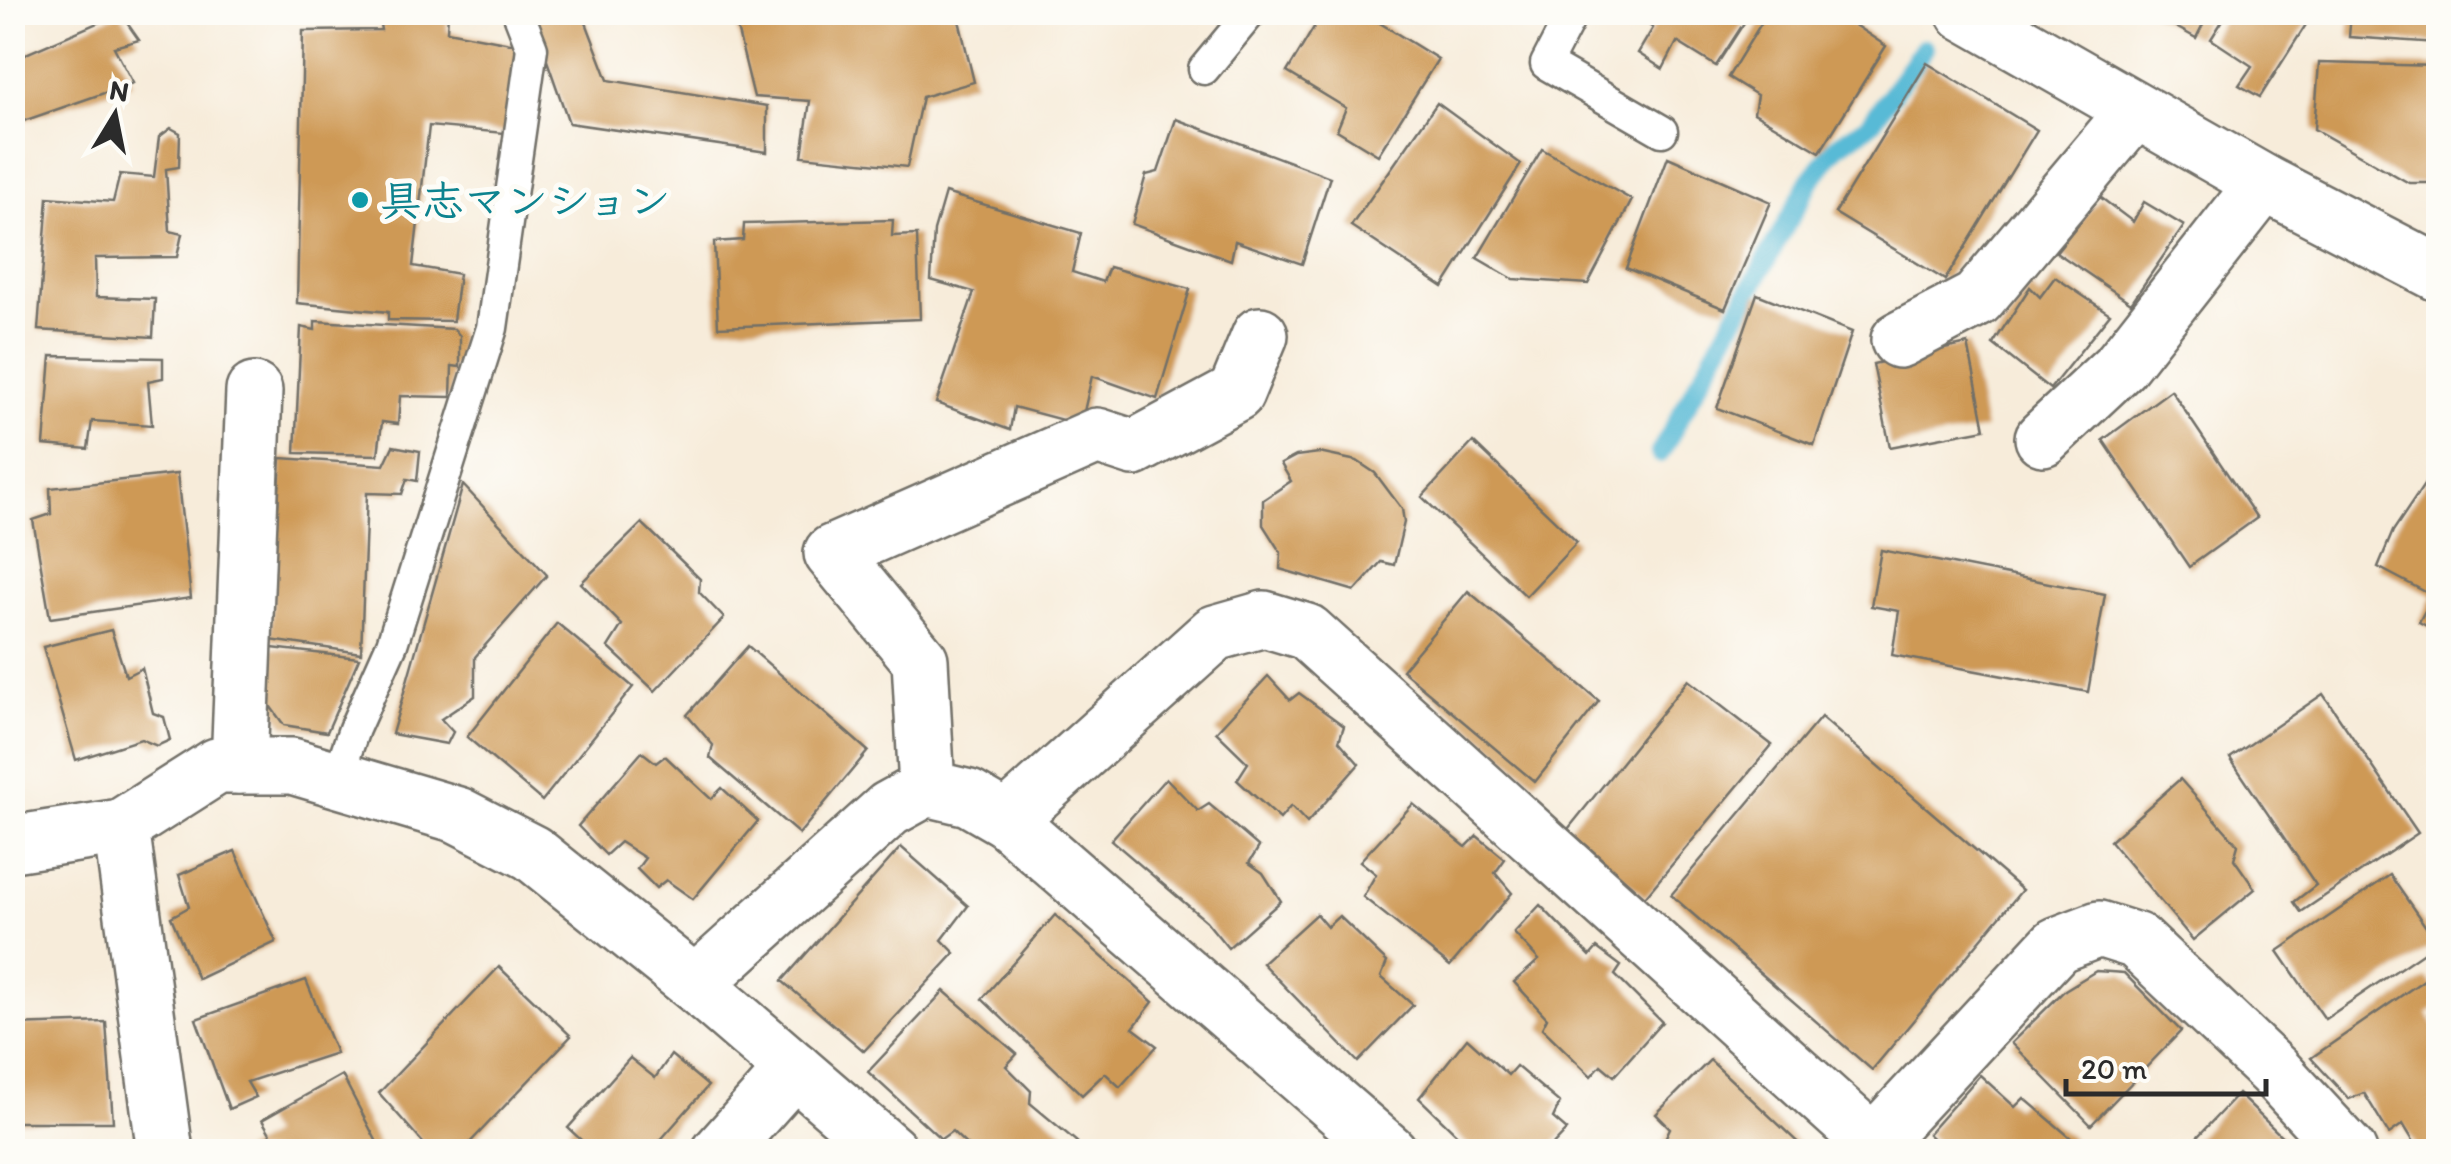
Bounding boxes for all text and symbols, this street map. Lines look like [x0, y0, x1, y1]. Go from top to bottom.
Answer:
north arrow [65, 65, 165, 165]
text: N [107, 72, 132, 109]
place label: 具志マンション [380, 175, 671, 226]
marker: 具志マンション [349, 189, 371, 211]
scale bar [2066, 1034, 2266, 1096]
text: 20 m [2081, 1050, 2147, 1087]

